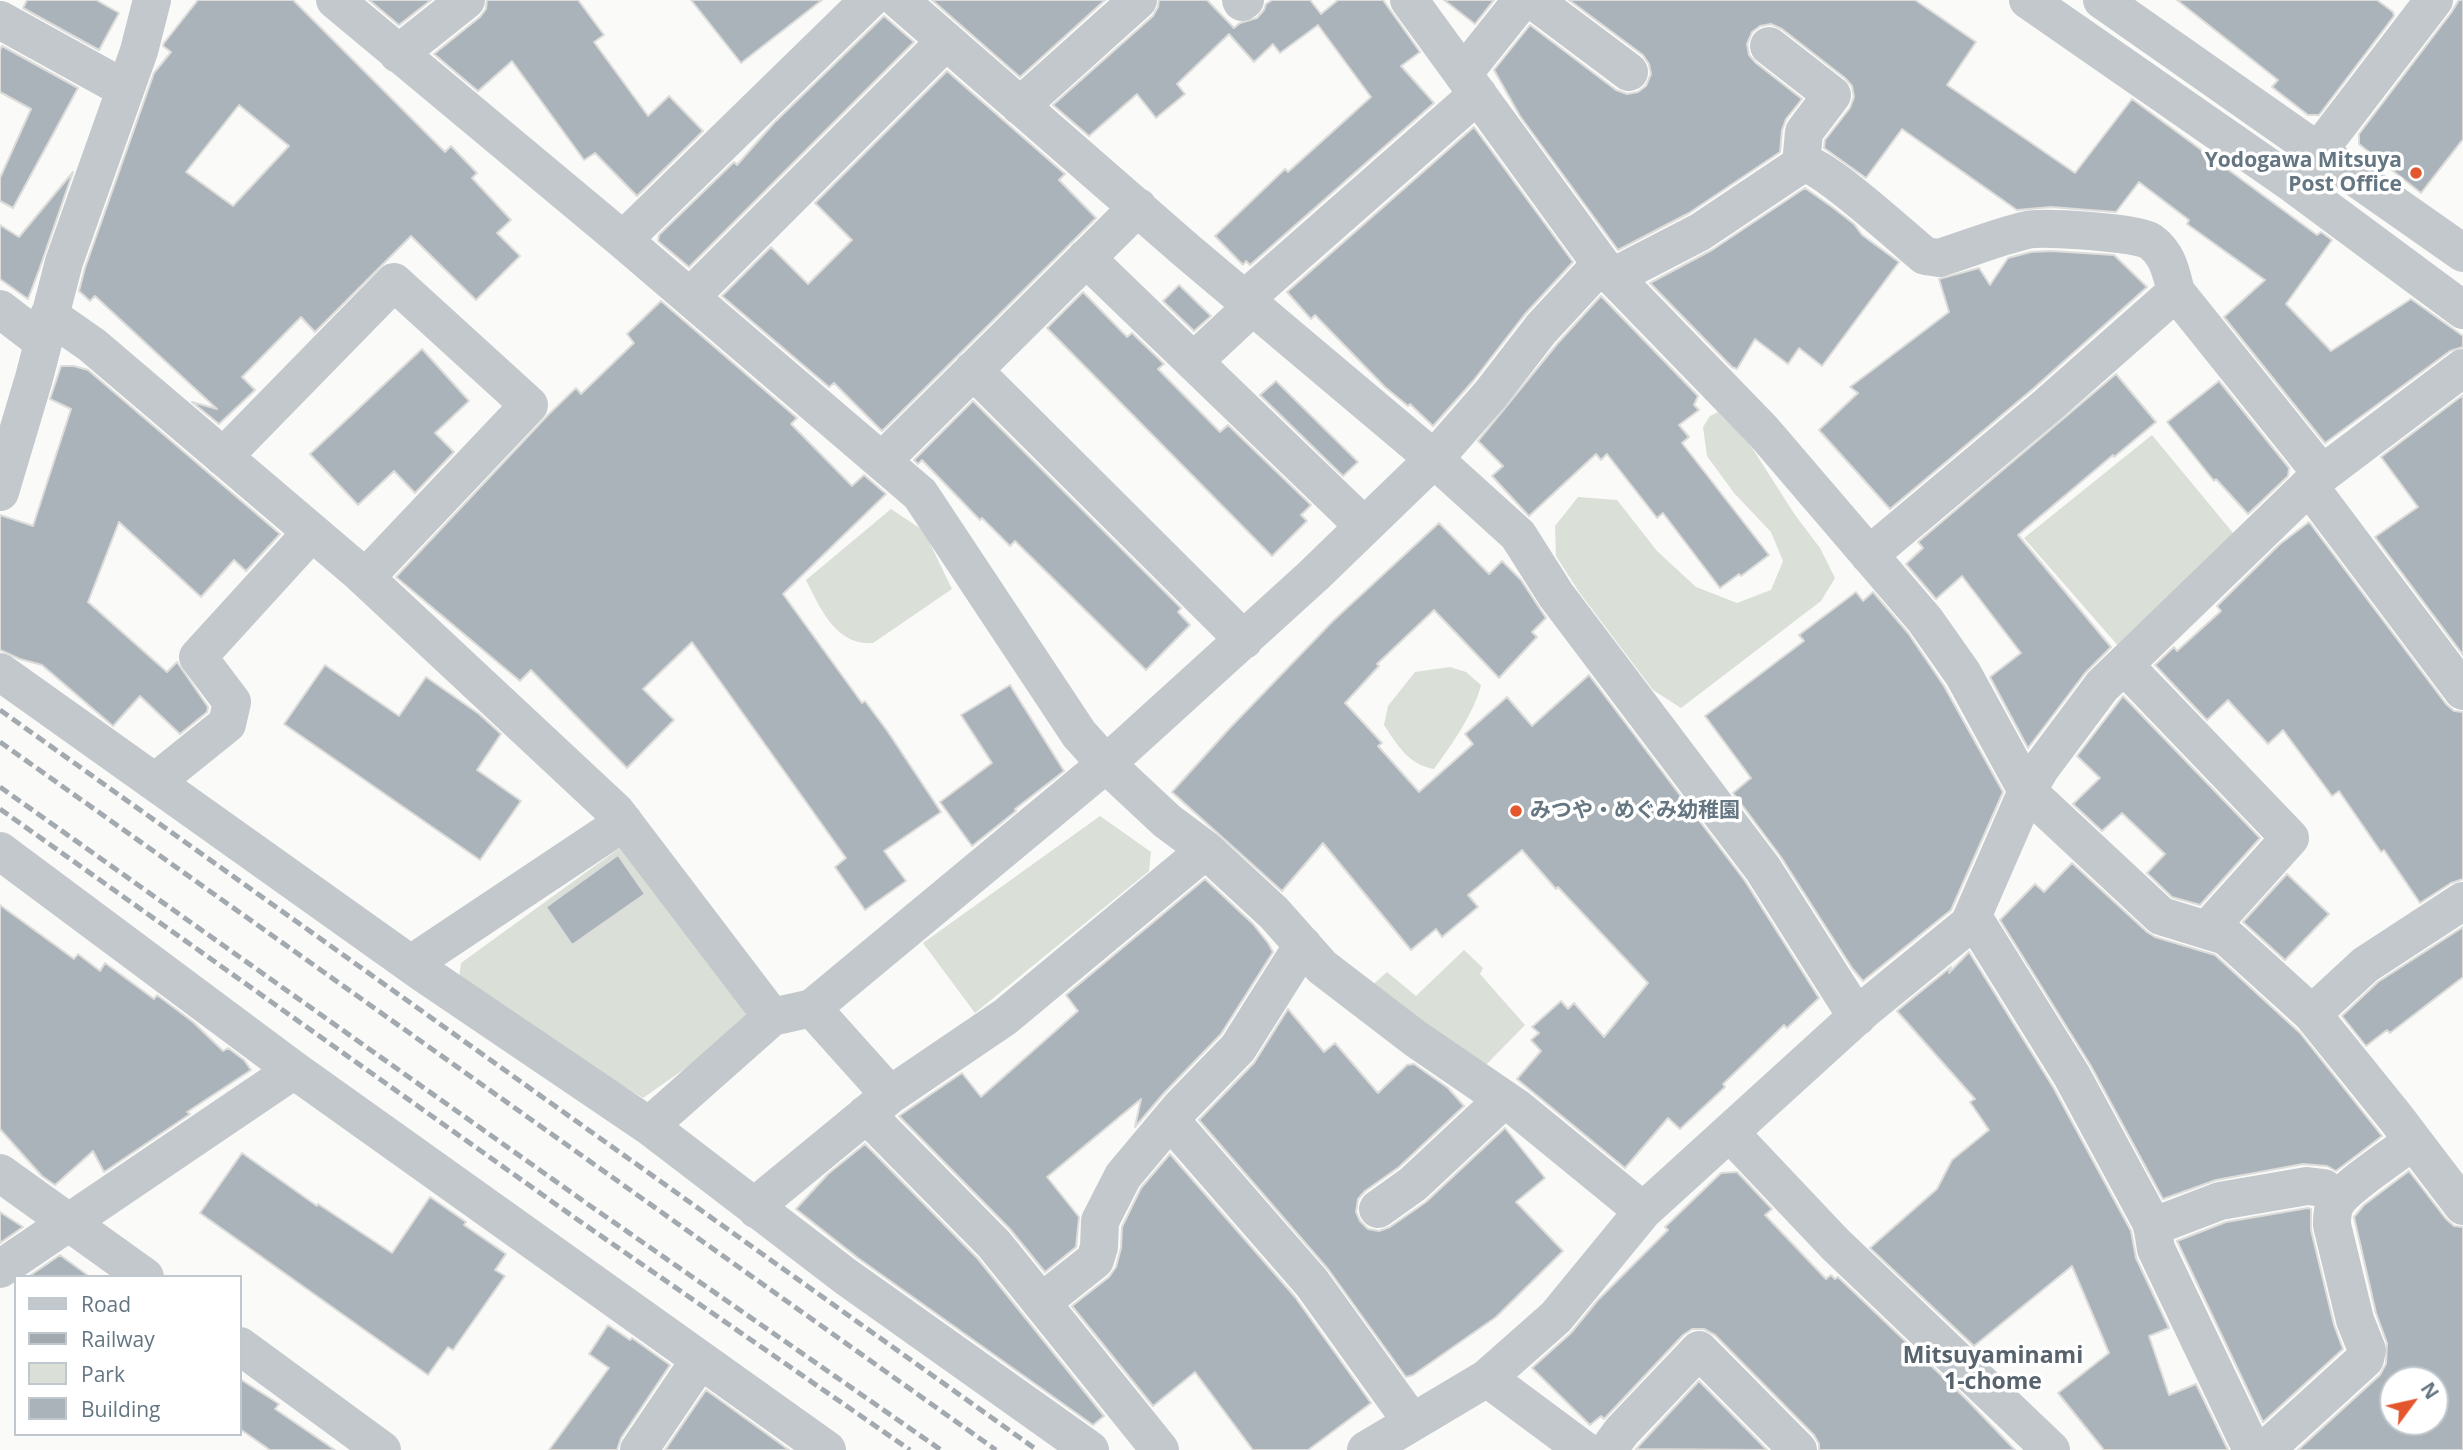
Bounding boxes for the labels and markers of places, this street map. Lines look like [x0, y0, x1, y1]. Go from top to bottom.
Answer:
place label: Yodogawa Mitsuya Post Office [2205, 148, 2402, 198]
marker: Yodogawa Mitsuya Post Office [2408, 165, 2424, 181]
place label: みつや・めぐみ幼稚園 [1530, 798, 1740, 824]
marker: みつや・めぐみ幼稚園 [1508, 803, 1524, 819]

